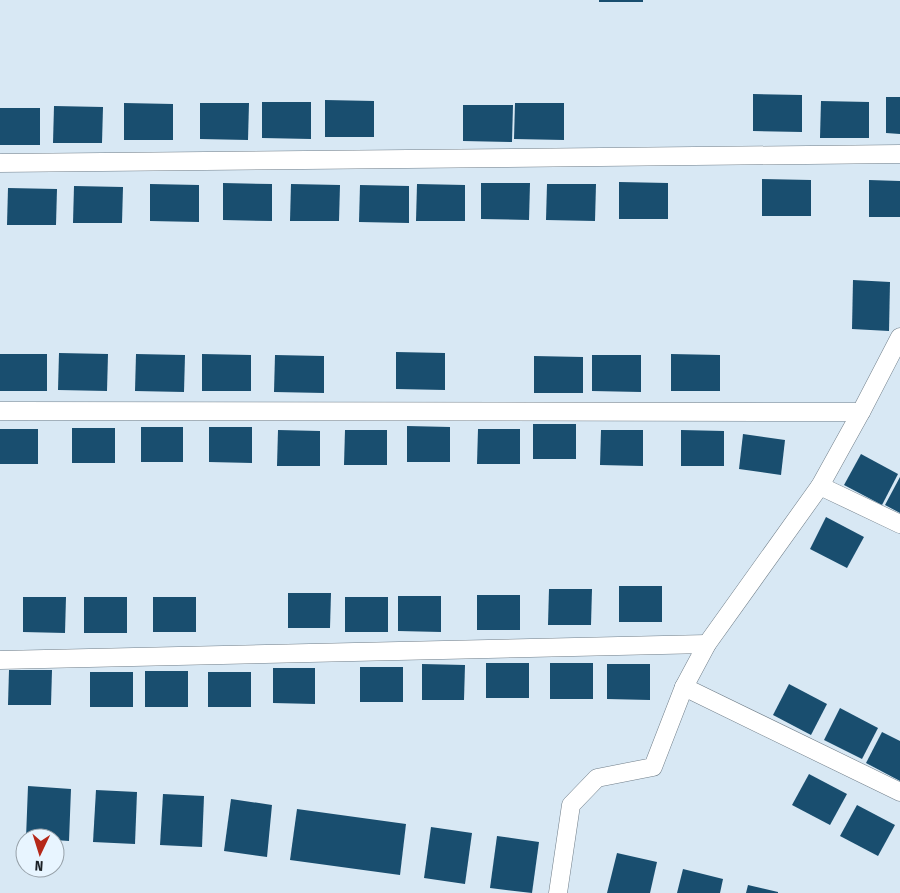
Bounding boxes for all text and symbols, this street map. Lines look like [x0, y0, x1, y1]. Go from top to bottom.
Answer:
north arrow [15, 828, 65, 878]
text: N [34, 857, 44, 874]

